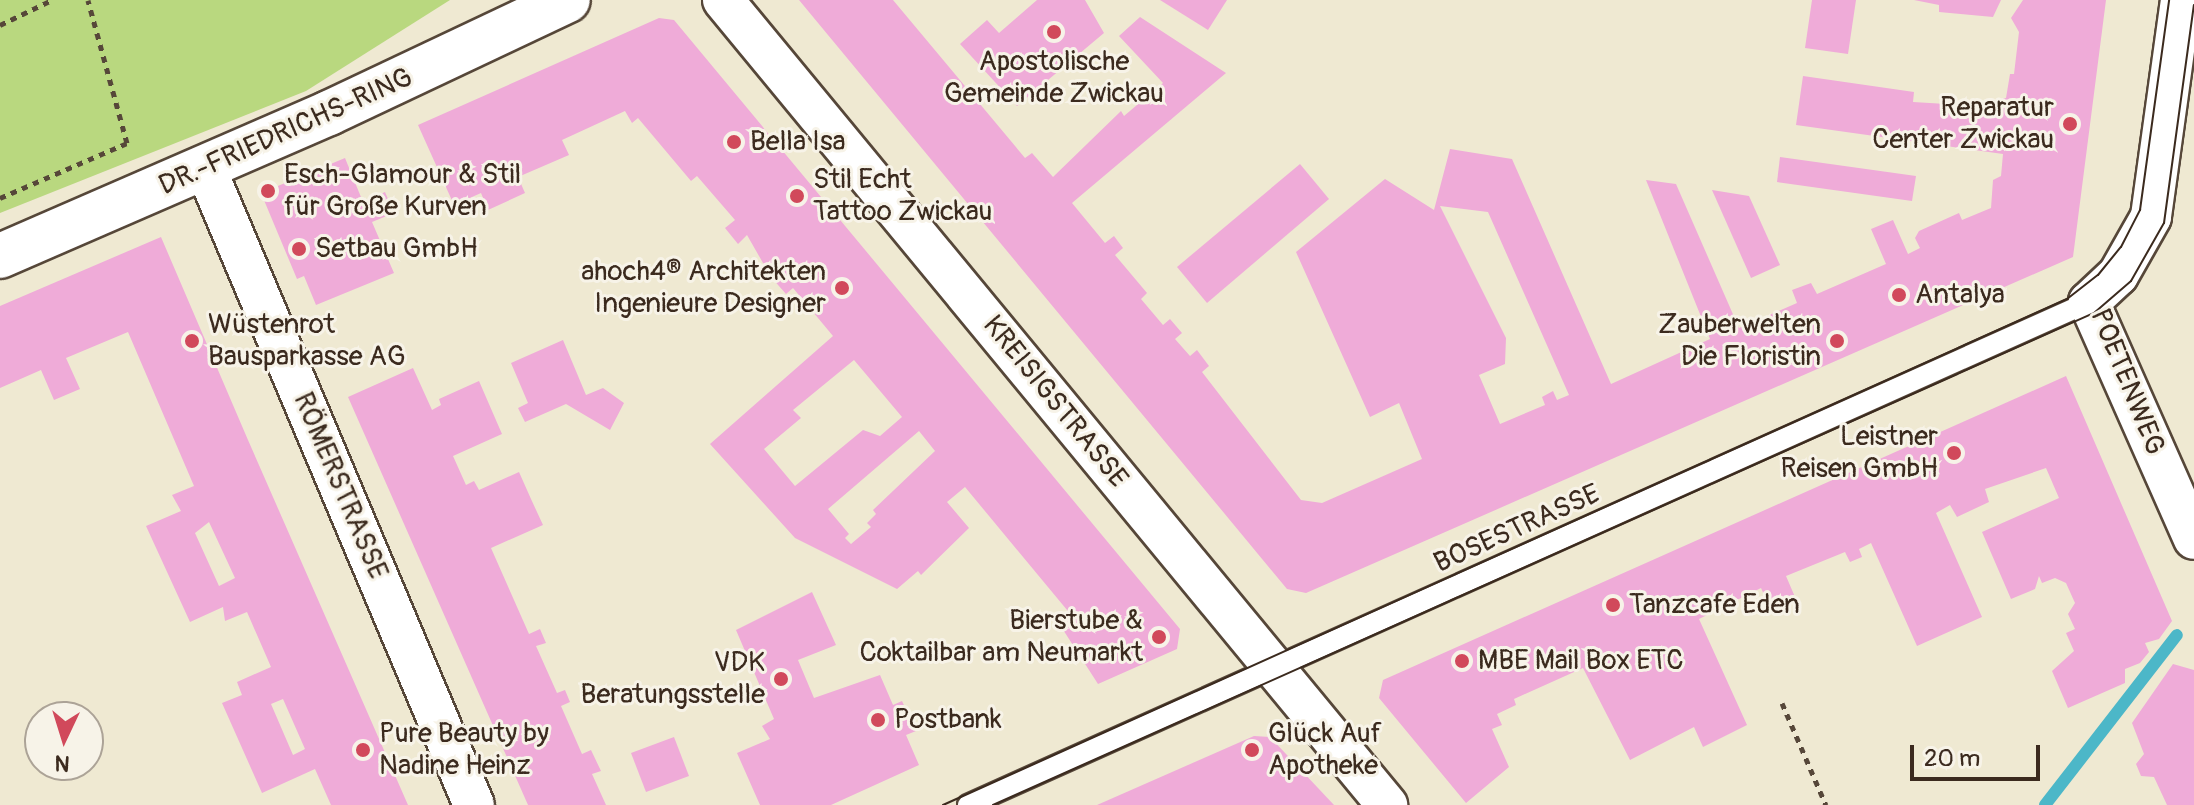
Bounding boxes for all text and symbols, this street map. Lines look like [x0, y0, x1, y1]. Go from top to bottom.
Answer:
marker: Apostolische Gemeinde Zwickau [1045, 23, 1063, 41]
place label: Apostolische Gemeinde Zwickau [944, 45, 1164, 111]
street label: DR.-FRIEDRICHS-RING [154, 61, 418, 203]
place label: Reparatur Center Zwickau [1872, 91, 2054, 157]
marker: Reparatur Center Zwickau [2061, 115, 2079, 133]
place label: Bella Isa [750, 125, 846, 159]
marker: Bella Isa [725, 133, 743, 151]
place label: Esch-Glamour & Stil für Große Kurven [284, 158, 521, 224]
place label: Stil Echt Tattoo Zwickau [813, 163, 992, 229]
marker: Esch-Glamour & Stil für Große Kurven [259, 182, 277, 200]
marker: Stil Echt Tattoo Zwickau [788, 187, 806, 205]
place label: Setbau GmbH [315, 232, 478, 266]
marker: Setbau GmbH [290, 240, 308, 258]
place label: ahoch4® Architekten Ingenieure Designer [581, 255, 826, 321]
place label: Antalya [1915, 278, 2005, 312]
marker: ahoch4® Architekten Ingenieure Designer [833, 279, 851, 297]
marker: Antalya [1890, 286, 1908, 304]
street label: POETENWEG [2082, 304, 2172, 460]
place label: Wüstenrot Bausparkasse AG [208, 308, 405, 374]
place label: Zauberwelten Die Floristin [1658, 308, 1821, 374]
street label: KREISIGSTRASSE [975, 309, 1135, 495]
marker: Wüstenrot Bausparkasse AG [183, 332, 201, 350]
marker: Zauberwelten Die Floristin [1828, 332, 1846, 350]
street label: RÖMERSTRASSE [286, 388, 394, 584]
place label: Leistner Reisen GmbH [1780, 420, 1938, 486]
marker: Leistner Reisen GmbH [1945, 444, 1963, 462]
street label: BOSESTRASSE [1429, 477, 1605, 581]
place label: Tanzcafe Eden [1629, 588, 1800, 622]
marker: Tanzcafe Eden [1604, 596, 1622, 614]
place label: Bierstube & Coktailbar am Neumarkt [859, 604, 1143, 670]
marker: Bierstube & Coktailbar am Neumarkt [1150, 628, 1168, 646]
place label: MBE Mail Box ETC [1478, 644, 1684, 678]
place label: VDK Beratungsstelle [581, 646, 765, 712]
marker: MBE Mail Box ETC [1453, 652, 1471, 670]
marker: VDK Beratungsstelle [772, 670, 790, 688]
north arrow [24, 701, 104, 781]
place label: Postbank [894, 703, 1002, 737]
marker: Postbank [869, 711, 887, 729]
place label: Pure Beauty by Nadine Heinz [379, 717, 549, 783]
place label: Glück Auf Apotheke [1268, 717, 1382, 783]
scale bar [1914, 729, 2044, 779]
marker: Pure Beauty by Nadine Heinz [354, 741, 372, 759]
marker: Glück Auf Apotheke [1243, 741, 1261, 759]
text: 20 m [1924, 744, 1980, 773]
text: N [54, 748, 71, 777]

